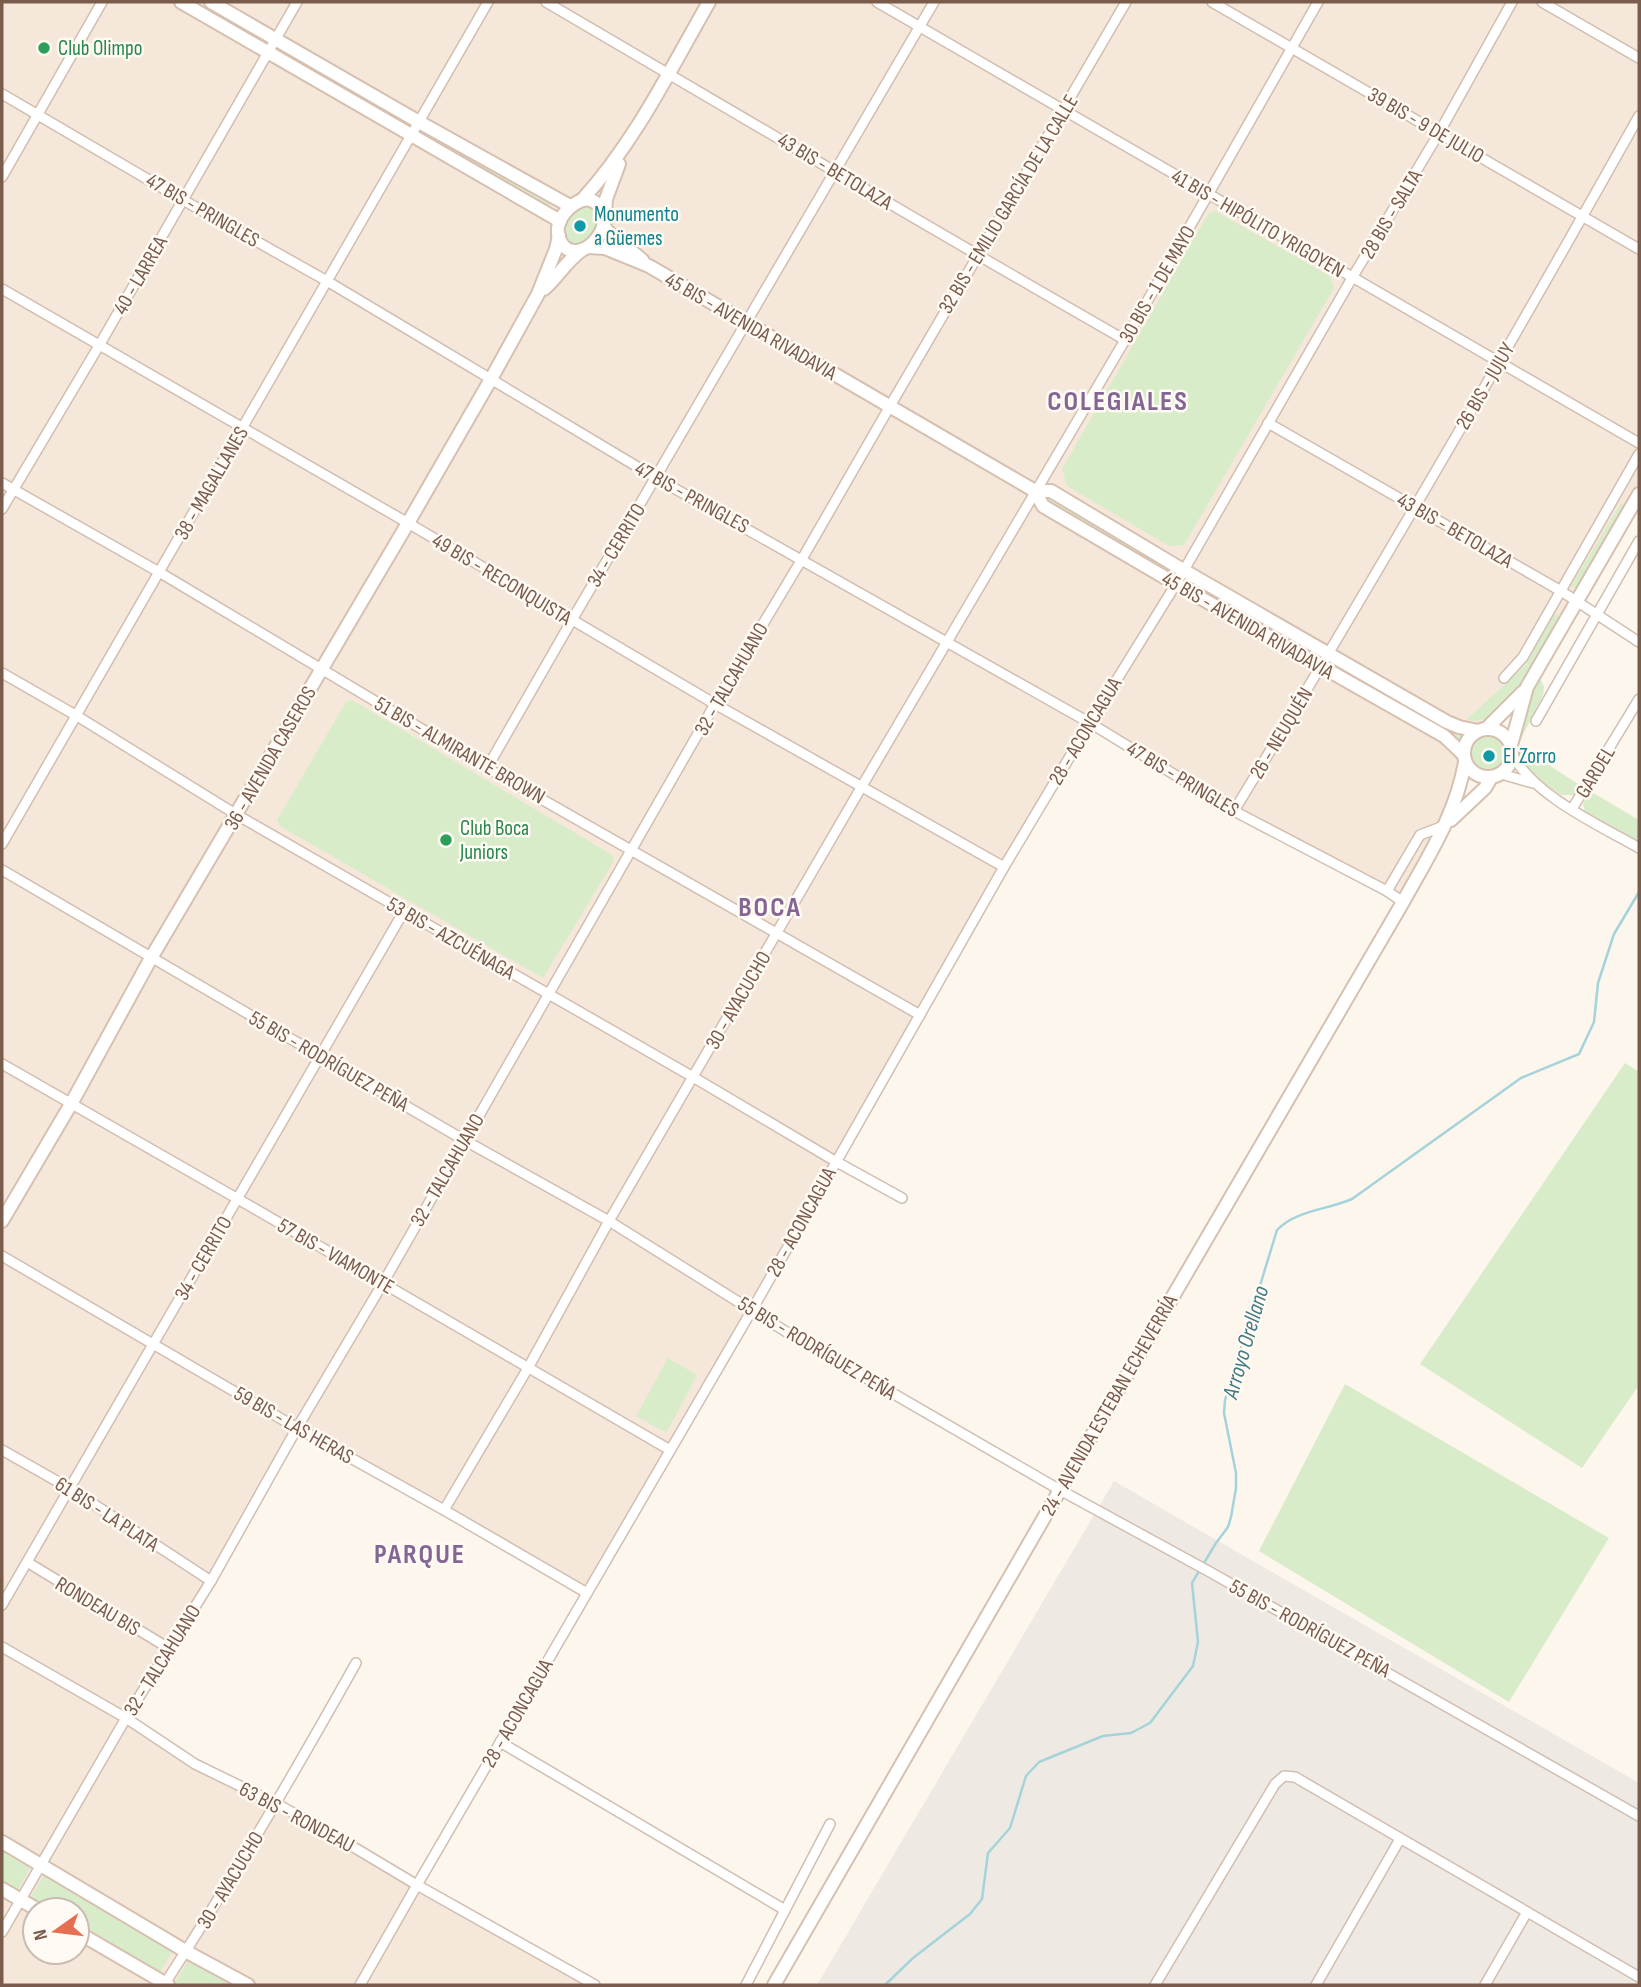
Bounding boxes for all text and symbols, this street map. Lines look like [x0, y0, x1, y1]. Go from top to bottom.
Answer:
place label: Club Olimpo [58, 36, 142, 61]
marker: Club Olimpo [36, 40, 52, 56]
street label: 39 BIS - 9 DE JULIO [1363, 82, 1488, 169]
street label: 32 BIS - EMILIO GARCÍA DE LA CALLE [933, 90, 1084, 318]
street label: 43 BIS - BETOLAZA [773, 127, 898, 216]
street label: 41 BIS - HIPÓLITO YRIGOYEN [1167, 164, 1349, 283]
street label: 28 BIS - SALTA [1355, 164, 1428, 263]
street label: 47 BIS - PRINGLES [142, 168, 264, 253]
place label: Monumento a Güemes [594, 202, 679, 251]
marker: Monumento a Güemes [572, 218, 588, 234]
street label: 30 BIS - 1 DE MAYO [1114, 221, 1201, 347]
street label: 40 - LARREA [108, 231, 173, 319]
street label: 45 BIS - AVENIDA RIVADAVIA [660, 267, 842, 386]
street label: 26 BIS - JUJUY [1451, 338, 1520, 434]
district label: COLEGIALES [1047, 385, 1189, 418]
street label: 38 - MAGALLANES [169, 422, 254, 544]
street label: 47 BIS - PRINGLES [630, 456, 753, 539]
street label: 43 BIS - BETOLAZA [1392, 487, 1518, 574]
street label: 34 - CERRITO [582, 499, 651, 592]
street label: 49 BIS - RECONQUISTA [428, 528, 577, 631]
street label: 45 BIS - AVENIDA RIVADAVIA [1157, 566, 1339, 685]
street label: 32 - TALCAHUANO [689, 618, 774, 740]
street label: 28 - ACONCAGUA [1044, 672, 1128, 790]
street label: 36 - AVENIDA CASEROS [219, 682, 322, 835]
street label: 26 - NEUQUÉN [1244, 683, 1318, 783]
street label: 51 BIS - ALMIRANTE BROWN [370, 691, 549, 809]
street label: 47 BIS - PRINGLES [1122, 736, 1244, 823]
street label: GARDEL [1570, 742, 1621, 803]
place label: El Zorro [1503, 744, 1556, 769]
marker: El Zorro [1481, 748, 1497, 764]
place label: Club Boca Juniors [459, 816, 529, 865]
marker: Club Boca Juniors [438, 832, 454, 848]
district label: BOCA [738, 891, 802, 924]
street label: 53 BIS - AZCUÉNAGA [382, 892, 520, 986]
street label: 30 - AYACUCHO [700, 947, 777, 1054]
street label: 55 BIS - RODRÍGUEZ PEÑA [244, 1006, 414, 1118]
street label: 32 - TALCAHUANO [405, 1109, 490, 1231]
street label: 28 - ACONCAGUA [761, 1162, 842, 1281]
street label: 34 - CERRITO [169, 1212, 238, 1305]
street label: 57 BIS - VIAMONTE [273, 1213, 398, 1300]
water label: Arroyo Orellano [1216, 1282, 1276, 1403]
street label: 24 - AVENIDA ESTEBAN ECHEVERRÍA [1036, 1289, 1184, 1520]
street label: 55 BIS - RODRÍGUEZ PEÑA [733, 1291, 901, 1406]
street label: 59 BIS - LAS HERAS [229, 1381, 358, 1470]
street label: 61 BIS - LA PLATA [50, 1472, 164, 1558]
district label: PARQUE [374, 1538, 466, 1571]
street label: RONDEAU BIS [51, 1571, 145, 1642]
street label: 55 BIS - RODRÍGUEZ PEÑA [1225, 1574, 1395, 1684]
street label: 32 - TALCAHUANO [118, 1600, 206, 1720]
street label: 28 - ACONCAGUA [476, 1654, 559, 1772]
street label: 63 BIS - RONDEAU [235, 1777, 359, 1858]
street label: 30 - AYACUCHO [192, 1827, 269, 1933]
north arrow [21, 1896, 91, 1966]
text: N [29, 1927, 53, 1942]

